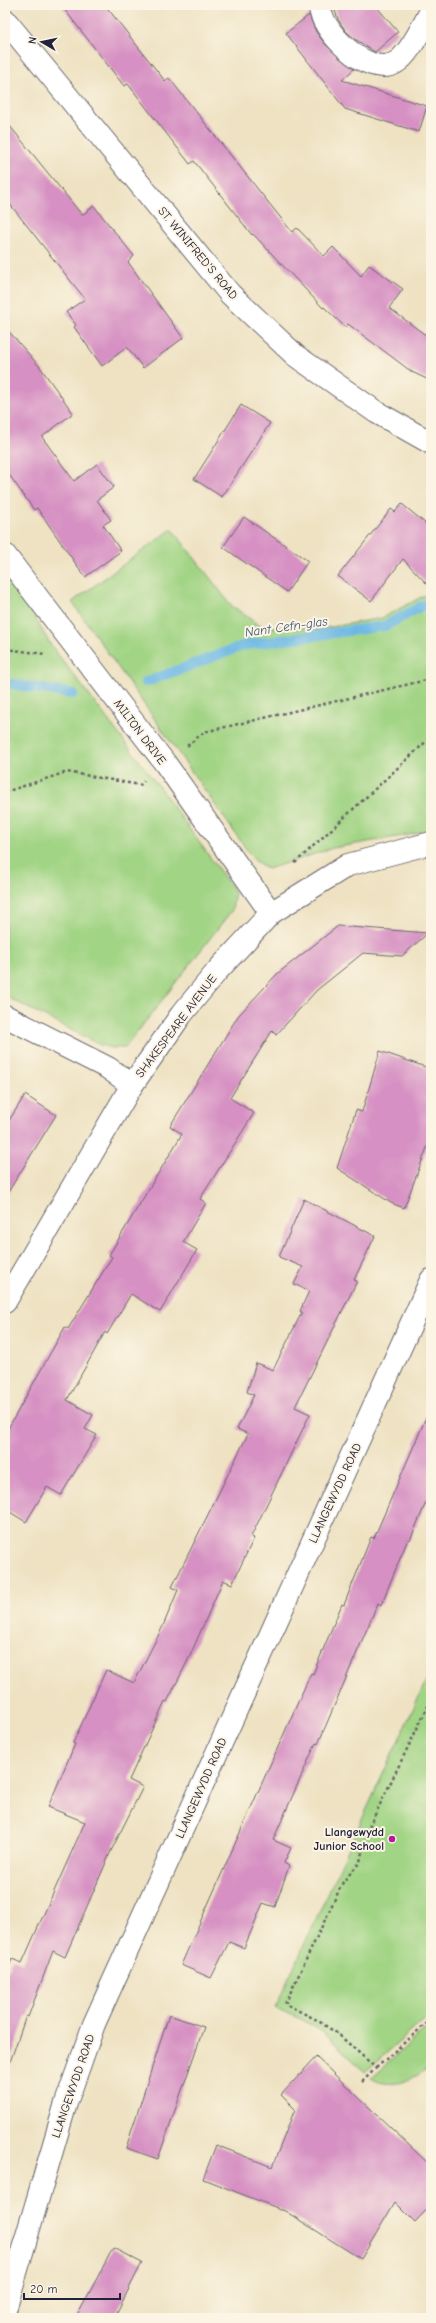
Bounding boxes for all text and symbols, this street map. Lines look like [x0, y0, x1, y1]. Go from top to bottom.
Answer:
north arrow [22, 22, 62, 62]
text: N [26, 36, 40, 45]
street label: ST. WINIFRED'S ROAD [155, 204, 241, 302]
water label: Nant Cefn-glas [244, 613, 329, 640]
street label: MILTON DRIVE [111, 697, 169, 767]
street label: SHAKESPEARE AVENUE [133, 972, 219, 1080]
street label: LLANGEWYDD ROAD [306, 1441, 364, 1545]
street label: LLANGEWYDD ROAD [172, 1735, 230, 1841]
place label: Llangewydd Junior School [314, 1825, 384, 1853]
marker: Llangewydd Junior School [387, 1834, 397, 1844]
street label: LLANGEWYDD ROAD [49, 2032, 97, 2140]
scale bar [24, 2275, 120, 2301]
text: 20 m [30, 2282, 58, 2296]

